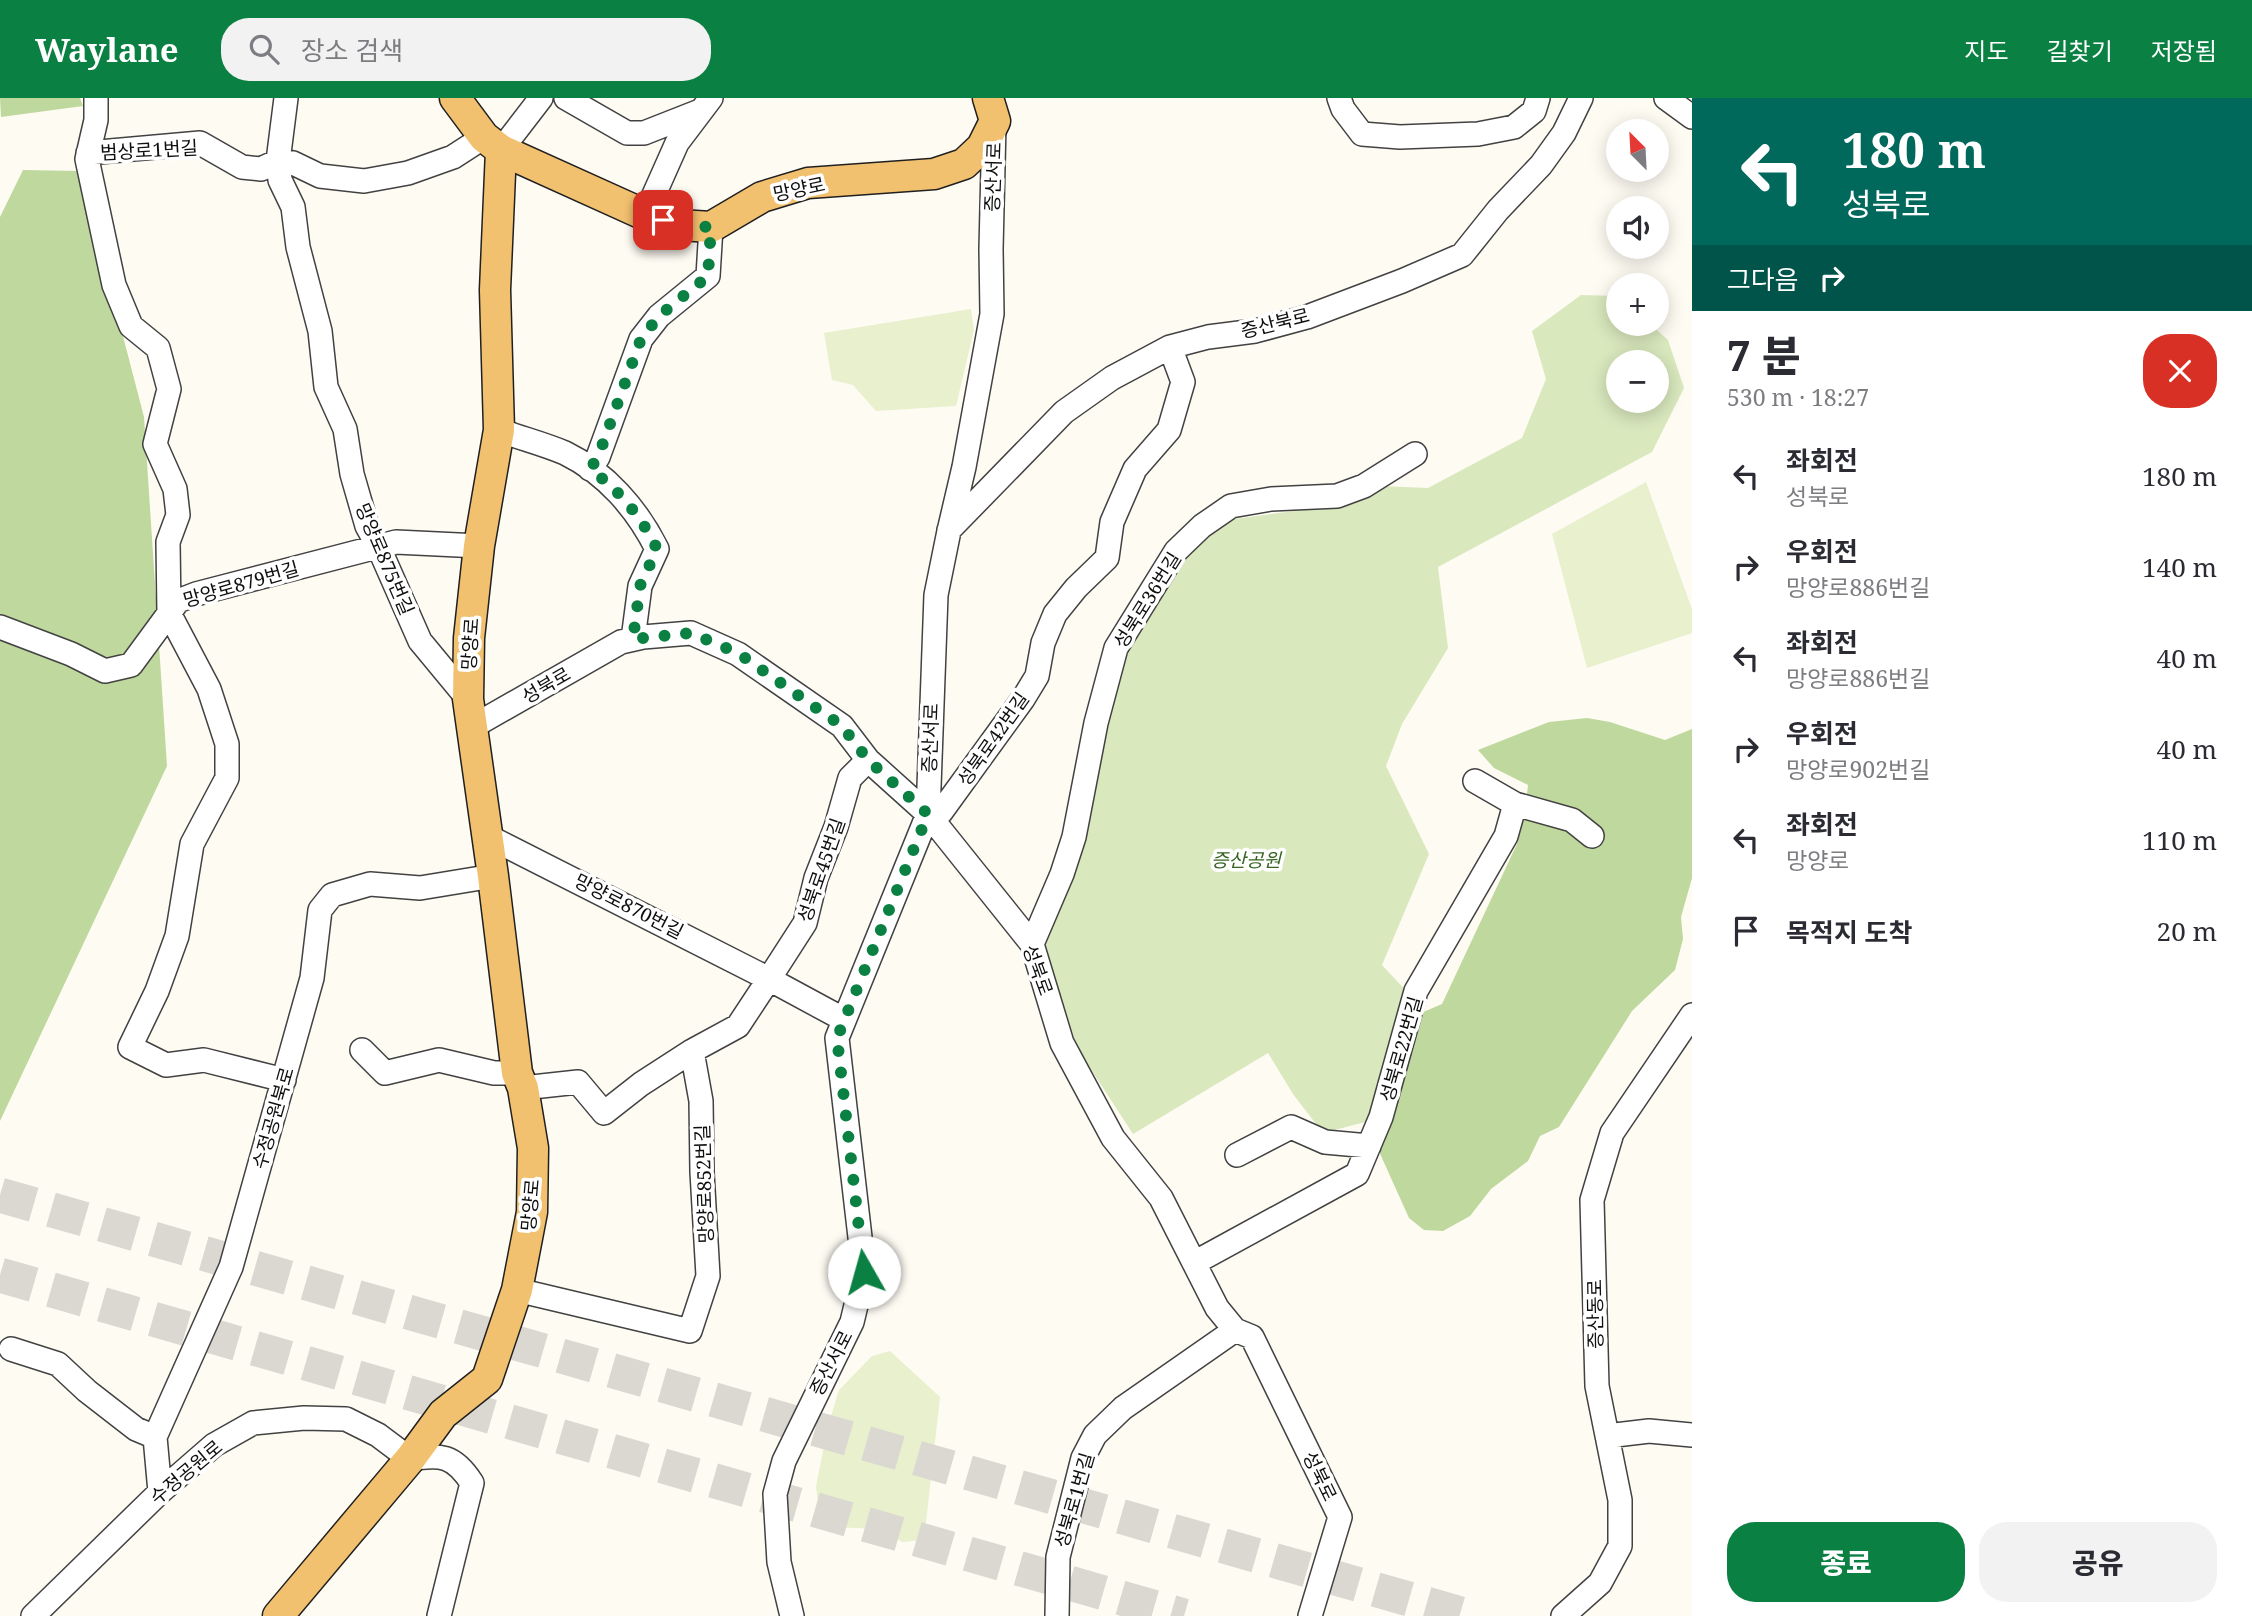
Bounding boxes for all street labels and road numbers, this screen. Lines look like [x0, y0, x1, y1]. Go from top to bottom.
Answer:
street label: 범상로1번길 [99, 134, 199, 166]
street label: 증산서로 [979, 142, 1007, 212]
street label: 망양로 [771, 171, 827, 207]
street label: 증산북로 [1238, 302, 1312, 344]
street label: 망양로875번길 [350, 499, 420, 619]
street label: 성북로36번길 [1107, 547, 1187, 653]
street label: 망양로879번길 [180, 555, 302, 613]
street label: 망양로 [455, 617, 485, 671]
street label: 성북로 [517, 661, 575, 709]
street label: 성북로42번길 [951, 687, 1035, 791]
street label: 증산서로 [916, 703, 944, 773]
street label: 성북로45번길 [791, 814, 851, 926]
street label: 망양로870번길 [570, 867, 688, 945]
street label: 성북로 [1017, 941, 1059, 999]
street label: 성북로22번길 [1374, 993, 1428, 1105]
street label: 수정공원북로 [246, 1064, 300, 1172]
street label: 망양로852번길 [689, 1124, 719, 1244]
street label: 망양로 [515, 1178, 545, 1232]
street label: 증산동로 [1581, 1279, 1609, 1349]
street label: 증산서로 [804, 1326, 858, 1400]
street label: 수정공원로 [144, 1434, 228, 1510]
street label: 성북로 [1297, 1447, 1343, 1505]
street label: 성북로1번길 [1048, 1449, 1100, 1551]

